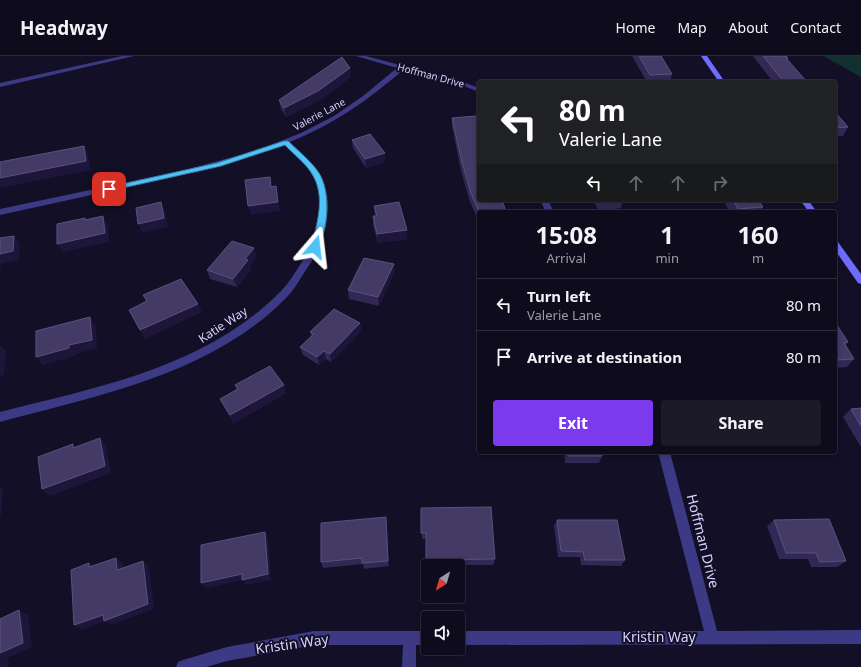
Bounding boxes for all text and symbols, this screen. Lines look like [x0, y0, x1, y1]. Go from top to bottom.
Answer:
text: Headway [20, 15, 108, 41]
text: Home [616, 18, 655, 37]
text: Map [677, 18, 707, 37]
text: About [729, 18, 768, 37]
text: Contact [790, 18, 841, 37]
street label: Hoffman Drive [396, 59, 466, 91]
text: 80 m [559, 91, 626, 129]
street label: Valerie Lane [290, 94, 348, 134]
icon: left [493, 96, 545, 148]
text: Valerie Lane [559, 127, 662, 151]
pin [92, 172, 126, 206]
icon: left [583, 172, 605, 194]
icon: ahead [625, 172, 647, 194]
icon: ahead [667, 172, 689, 194]
icon: right [709, 172, 731, 194]
icon: arrive [98, 178, 120, 200]
text: 15:08 [535, 218, 597, 251]
text: 1 [660, 218, 674, 251]
text: 160 [737, 218, 779, 251]
position arrow [294, 226, 336, 268]
text: Arrival [546, 249, 586, 267]
text: min [655, 249, 679, 267]
text: m [752, 249, 764, 267]
text: Turn left [527, 286, 591, 306]
icon: left [493, 294, 515, 316]
text: 80 m [786, 295, 821, 315]
street label: Katie Way [195, 302, 251, 347]
text: Valerie Lane [527, 306, 601, 324]
icon: arrive [493, 346, 515, 368]
text: Arrive at destination [527, 347, 682, 367]
text: 80 m [786, 347, 821, 367]
button: Exit [493, 400, 653, 446]
button: Share [661, 400, 821, 446]
street label: Hoffman Drive [683, 492, 724, 590]
north arrow [421, 559, 465, 603]
map controls [421, 559, 465, 655]
button: sound [421, 611, 465, 655]
street label: Kristin Way [622, 627, 697, 646]
street label: Kristin Way [254, 629, 330, 658]

